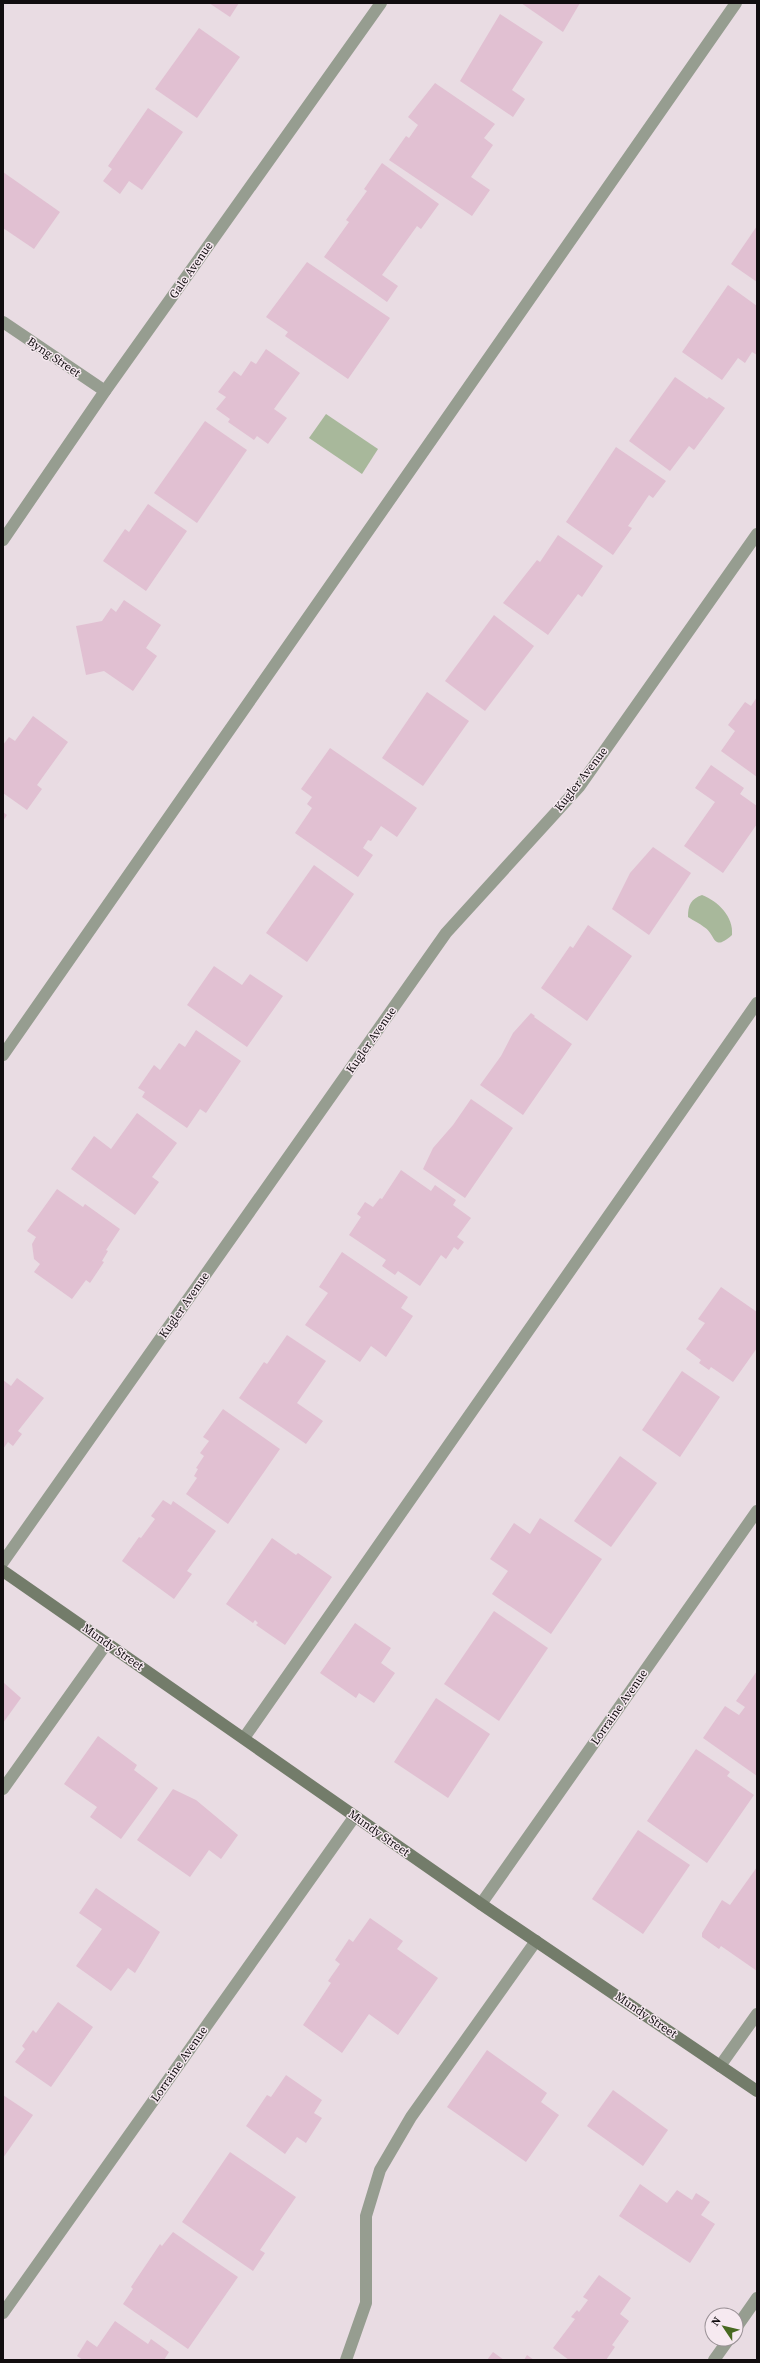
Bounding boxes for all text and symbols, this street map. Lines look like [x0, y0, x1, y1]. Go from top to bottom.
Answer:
street label: Gale Avenue [165, 238, 217, 302]
street label: Byng Street [24, 333, 84, 381]
street label: Kugler Avenue [551, 743, 611, 815]
street label: Kugler Avenue [342, 1004, 400, 1076]
street label: Kugler Avenue [155, 1269, 213, 1341]
street label: Mundy Street [79, 1620, 147, 1674]
street label: Lorraine Avenue [587, 1666, 651, 1748]
street label: Mundy Street [345, 1806, 413, 1860]
street label: Mundy Street [612, 1988, 680, 2042]
street label: Lorraine Avenue [147, 2023, 211, 2105]
north arrow [704, 2307, 744, 2347]
text: N [708, 2314, 725, 2329]

